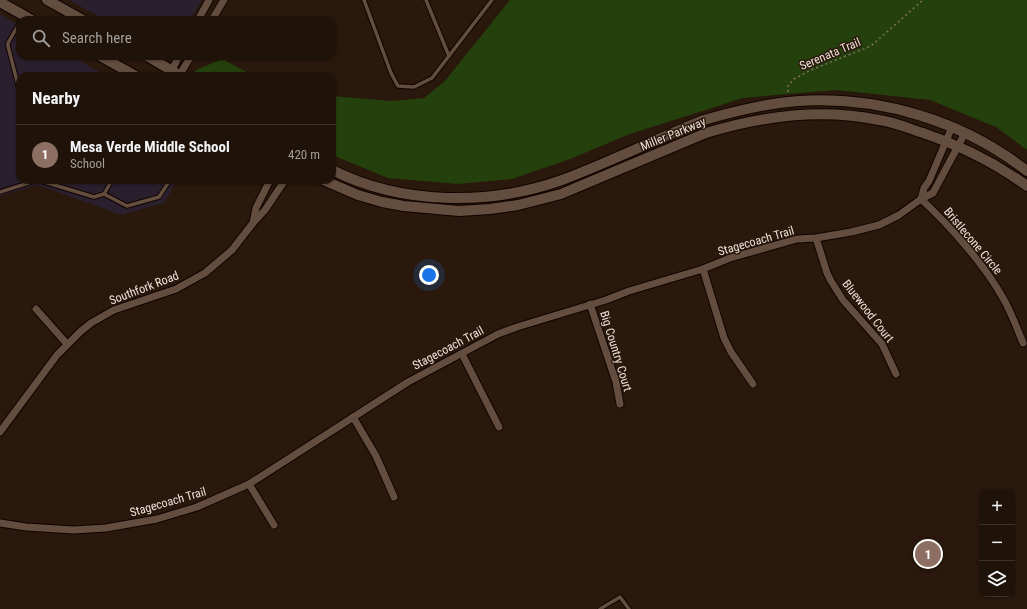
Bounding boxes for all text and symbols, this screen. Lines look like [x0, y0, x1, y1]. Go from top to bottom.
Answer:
search box [16, 16, 336, 60]
icon: search [30, 27, 52, 49]
text: Search here [62, 29, 132, 47]
street label: Serenata Trail [797, 35, 863, 73]
text: Nearby [32, 88, 80, 108]
street label: Miller Parkway [638, 115, 708, 153]
text: Mesa Verde Middle School [70, 138, 230, 156]
text: 1 [42, 147, 48, 162]
text: 420 m [288, 147, 320, 162]
text: School [70, 156, 105, 171]
street label: Bristlecone Circle [941, 205, 1005, 278]
street label: Stagecoach Trail [716, 223, 796, 259]
your location [419, 265, 439, 285]
street label: Southfork Road [107, 268, 181, 308]
street label: Bluewood Court [839, 277, 897, 345]
street label: Big Country Court [597, 309, 635, 393]
street label: Stagecoach Trail [410, 323, 486, 373]
street label: Stagecoach Trail [128, 484, 208, 520]
map controls [979, 489, 1015, 597]
button: + [979, 489, 1015, 525]
button: − [979, 525, 1015, 561]
pin: 1 [915, 539, 941, 569]
button: layers [979, 561, 1015, 597]

